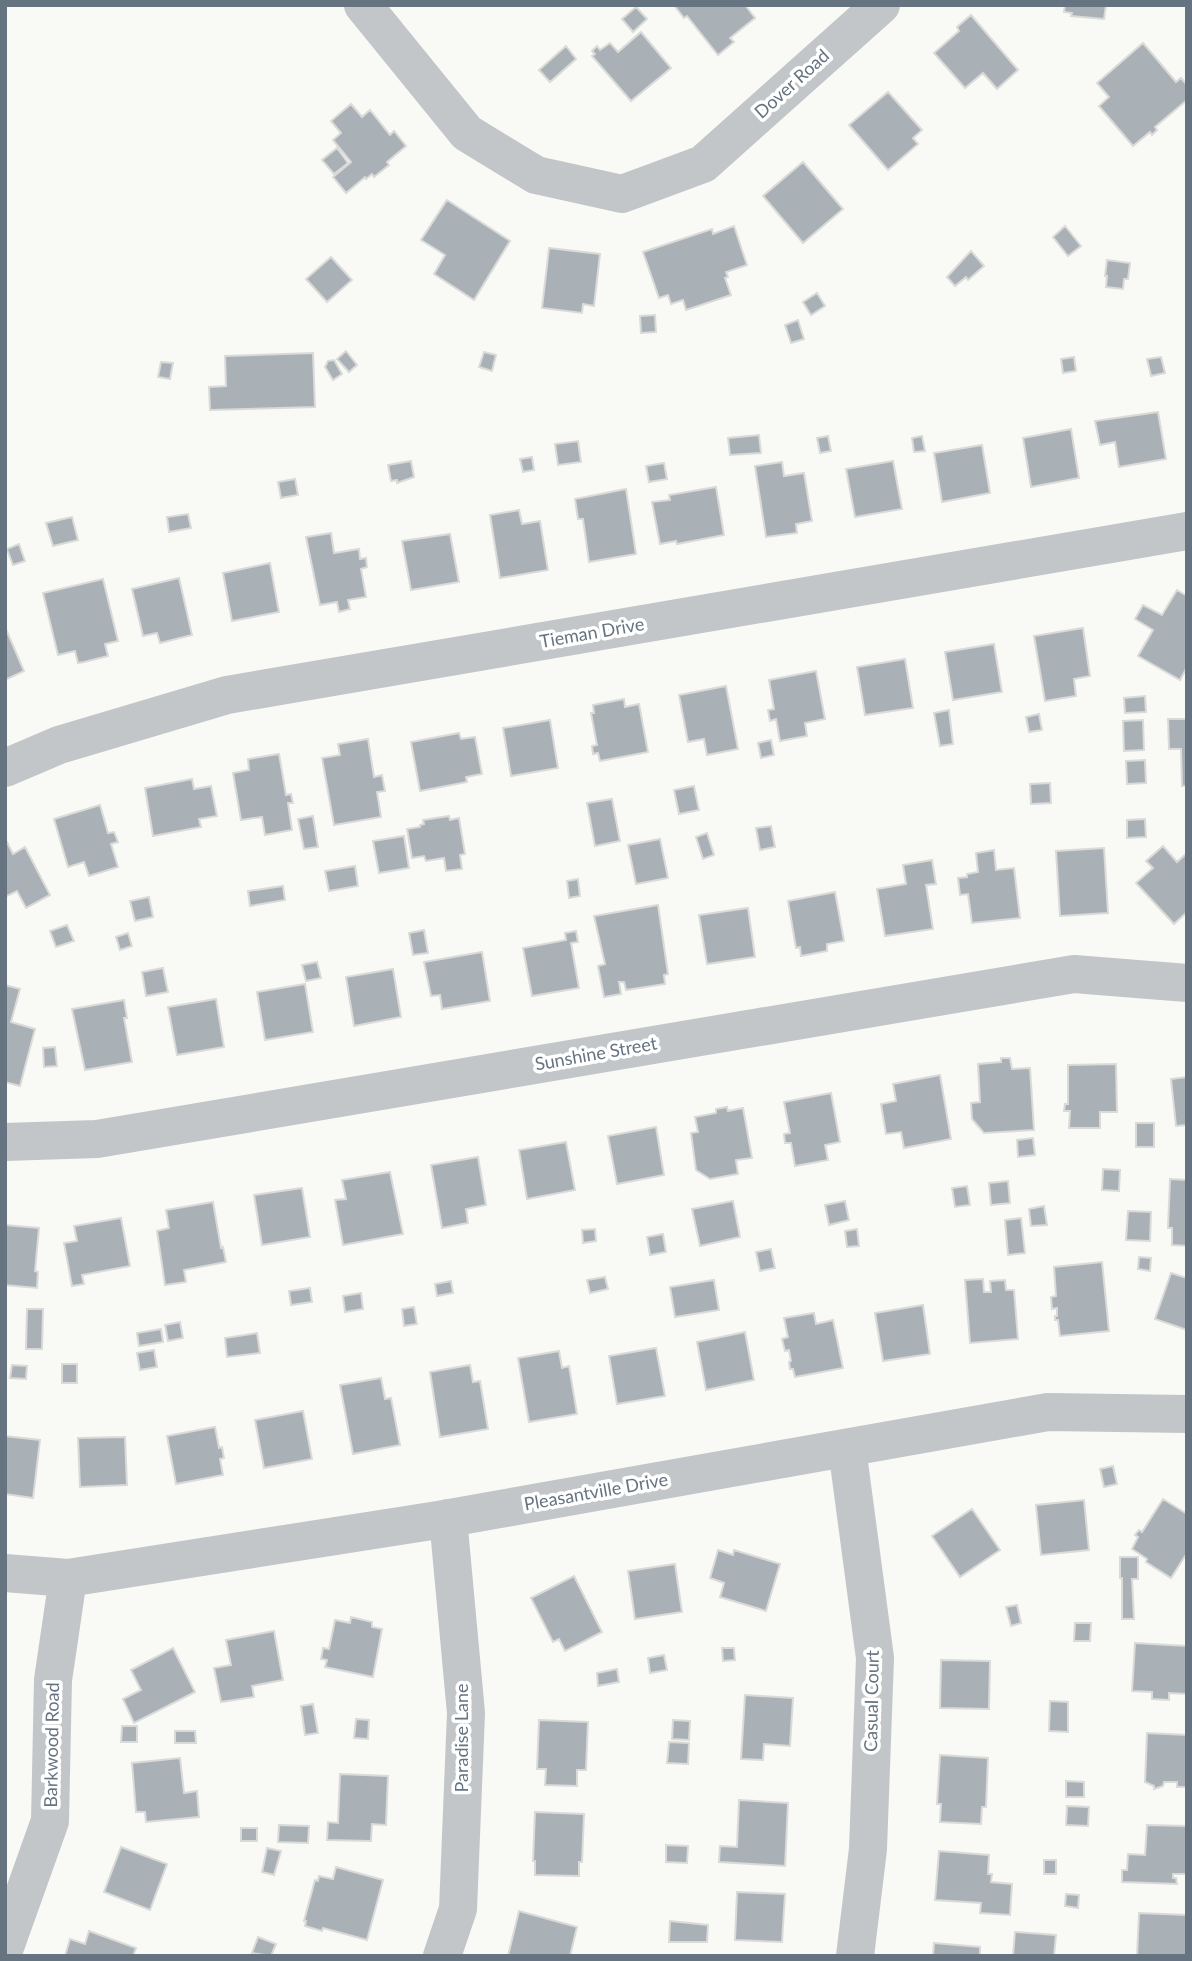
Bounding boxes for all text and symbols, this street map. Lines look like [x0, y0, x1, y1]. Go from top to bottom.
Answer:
street label: Dover Road [750, 44, 833, 122]
street label: Tieman Drive [538, 612, 646, 652]
street label: Sunshine Street [533, 1031, 659, 1075]
street label: Pleasantville Drive [522, 1468, 669, 1514]
street label: Casual Court [859, 1649, 883, 1752]
street label: Barkwood Road [39, 1682, 63, 1808]
street label: Paradise Lane [450, 1684, 472, 1792]

